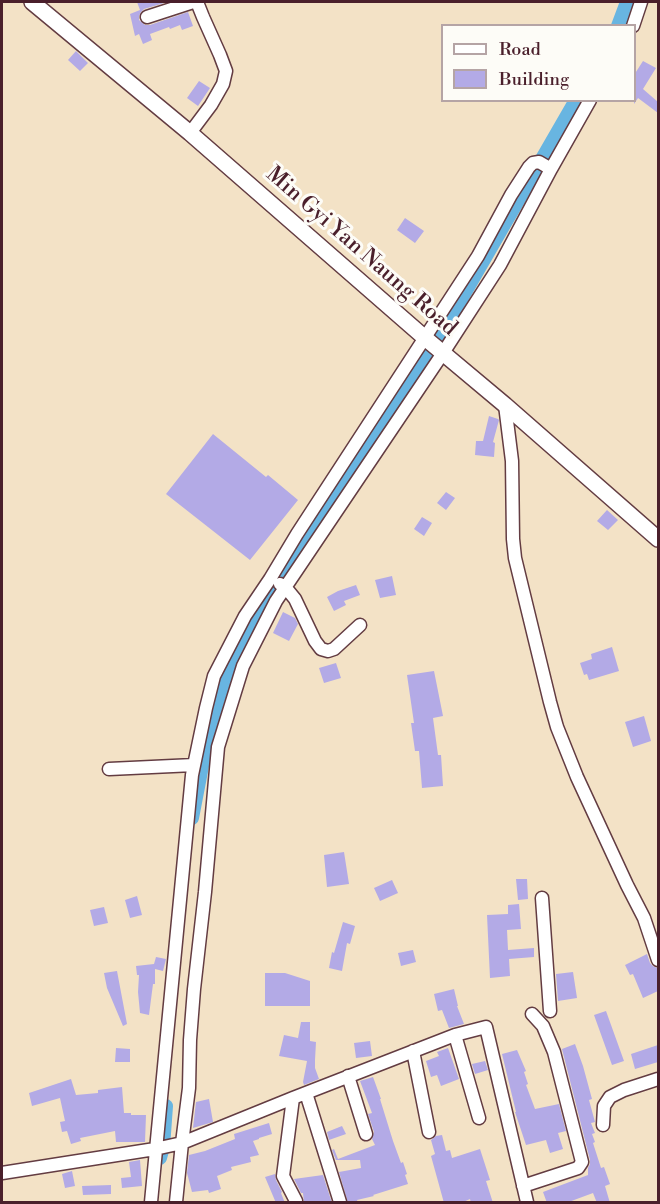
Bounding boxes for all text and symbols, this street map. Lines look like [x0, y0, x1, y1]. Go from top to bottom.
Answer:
legend [441, 24, 636, 102]
text: Road [499, 38, 541, 61]
text: Building [499, 68, 569, 91]
street label: Min Gyi Yan Naung Road [260, 162, 462, 342]

